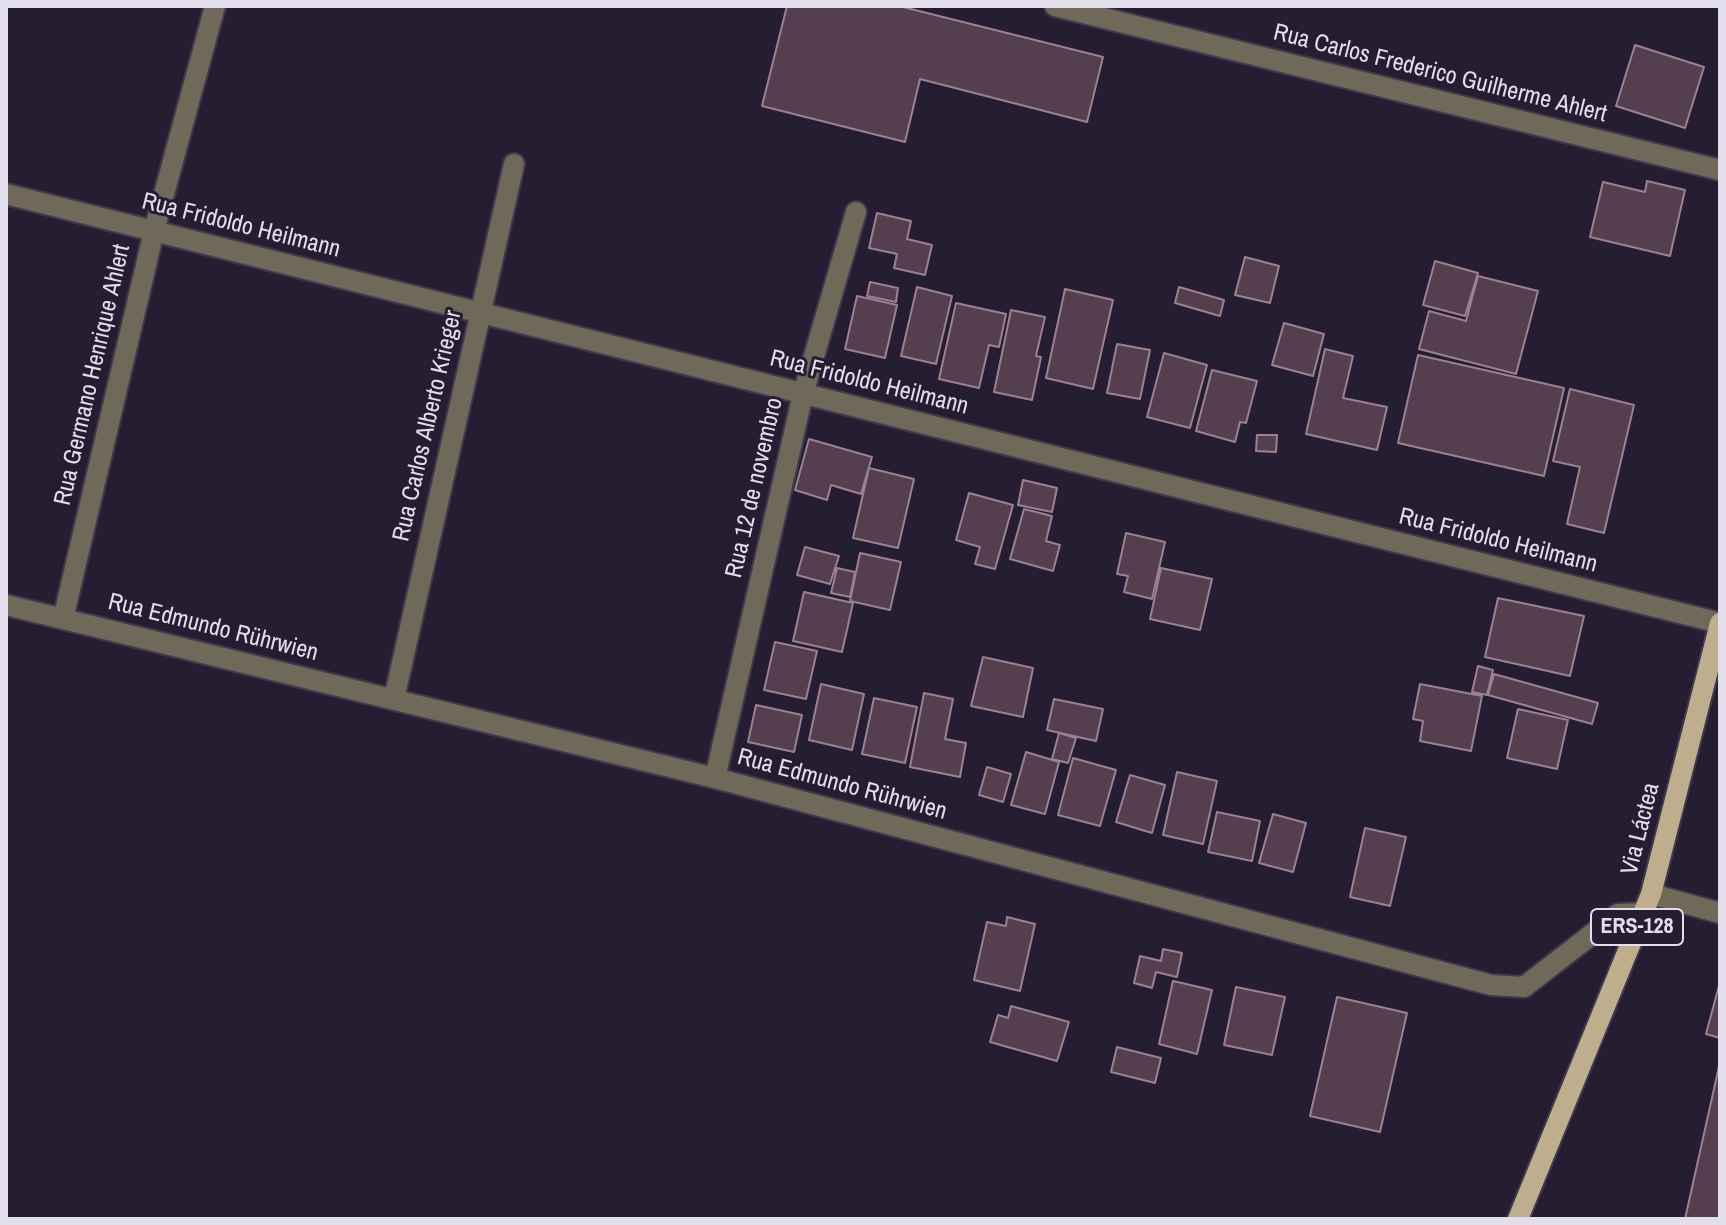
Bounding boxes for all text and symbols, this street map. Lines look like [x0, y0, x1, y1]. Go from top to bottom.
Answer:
street label: Rua Carlos Frederico Guilherme Ahlert [1270, 19, 1610, 129]
street label: Rua Fridoldo Heilmann [139, 187, 343, 265]
street label: Rua Germano Henrique Ahlert [49, 242, 137, 508]
street label: Rua Carlos Alberto Krieger [387, 308, 469, 544]
street label: Rua Fridoldo Heilmann [767, 344, 971, 422]
street label: Rua 12 de novembro [720, 395, 790, 581]
street label: Rua Fridoldo Heilmann [1396, 502, 1600, 580]
street label: Rua Edmundo Rührwien [105, 588, 321, 668]
street label: Rua Edmundo Rührwien [734, 743, 950, 827]
street label: Via Láctea [1616, 780, 1666, 878]
road number: ERS-128 [1591, 909, 1683, 945]

